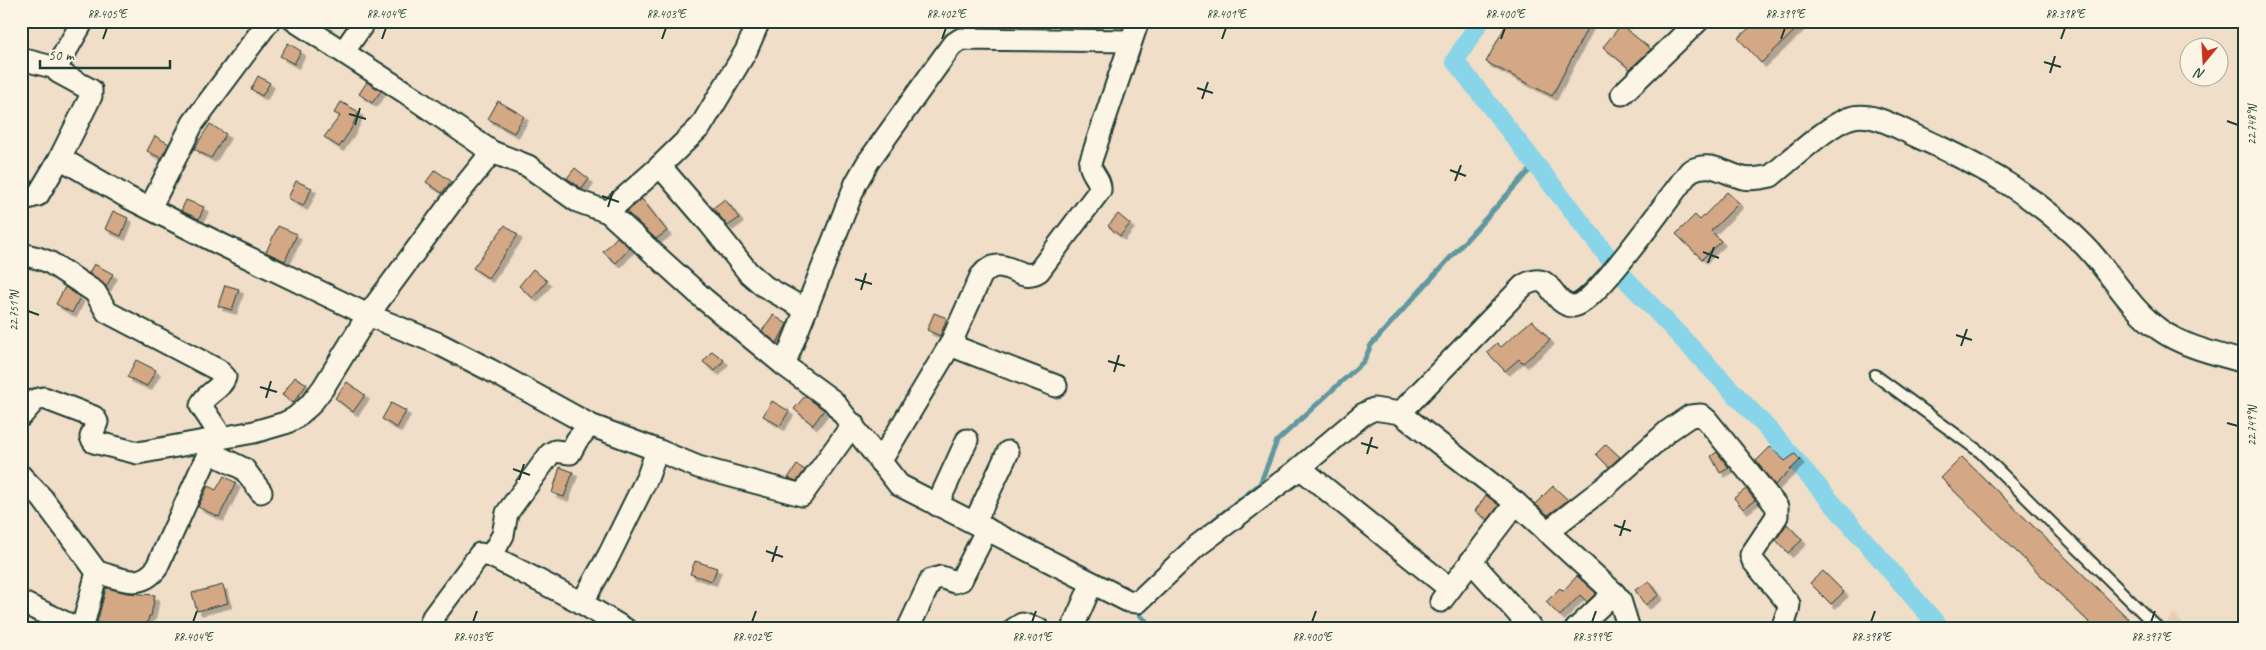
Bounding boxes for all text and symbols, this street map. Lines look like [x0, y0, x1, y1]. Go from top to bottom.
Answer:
text: 88.405°E [87, 6, 128, 22]
text: 88.404°E [366, 6, 407, 22]
text: 88.403°E [646, 6, 687, 22]
text: 88.402°E [926, 6, 967, 22]
text: 88.401°E [1206, 6, 1247, 22]
text: 88.400°E [1485, 6, 1526, 22]
text: 88.399°E [1765, 6, 1806, 22]
text: 88.398°E [2045, 6, 2086, 22]
scale bar [40, 38, 170, 70]
north arrow [2178, 38, 2228, 88]
text: 50 m [48, 46, 75, 65]
text: N [2191, 64, 2207, 83]
text: 22.748°N [2244, 103, 2260, 145]
text: 22.751°N [6, 289, 22, 331]
text: 22.749°N [2244, 404, 2260, 446]
text: 88.404°E [173, 629, 214, 645]
text: 88.403°E [453, 629, 494, 645]
text: 88.402°E [732, 629, 773, 645]
text: 88.401°E [1012, 629, 1053, 645]
text: 88.400°E [1292, 629, 1333, 645]
text: 88.399°E [1572, 629, 1613, 645]
text: 88.398°E [1851, 629, 1892, 645]
text: 88.397°E [2131, 629, 2172, 645]

